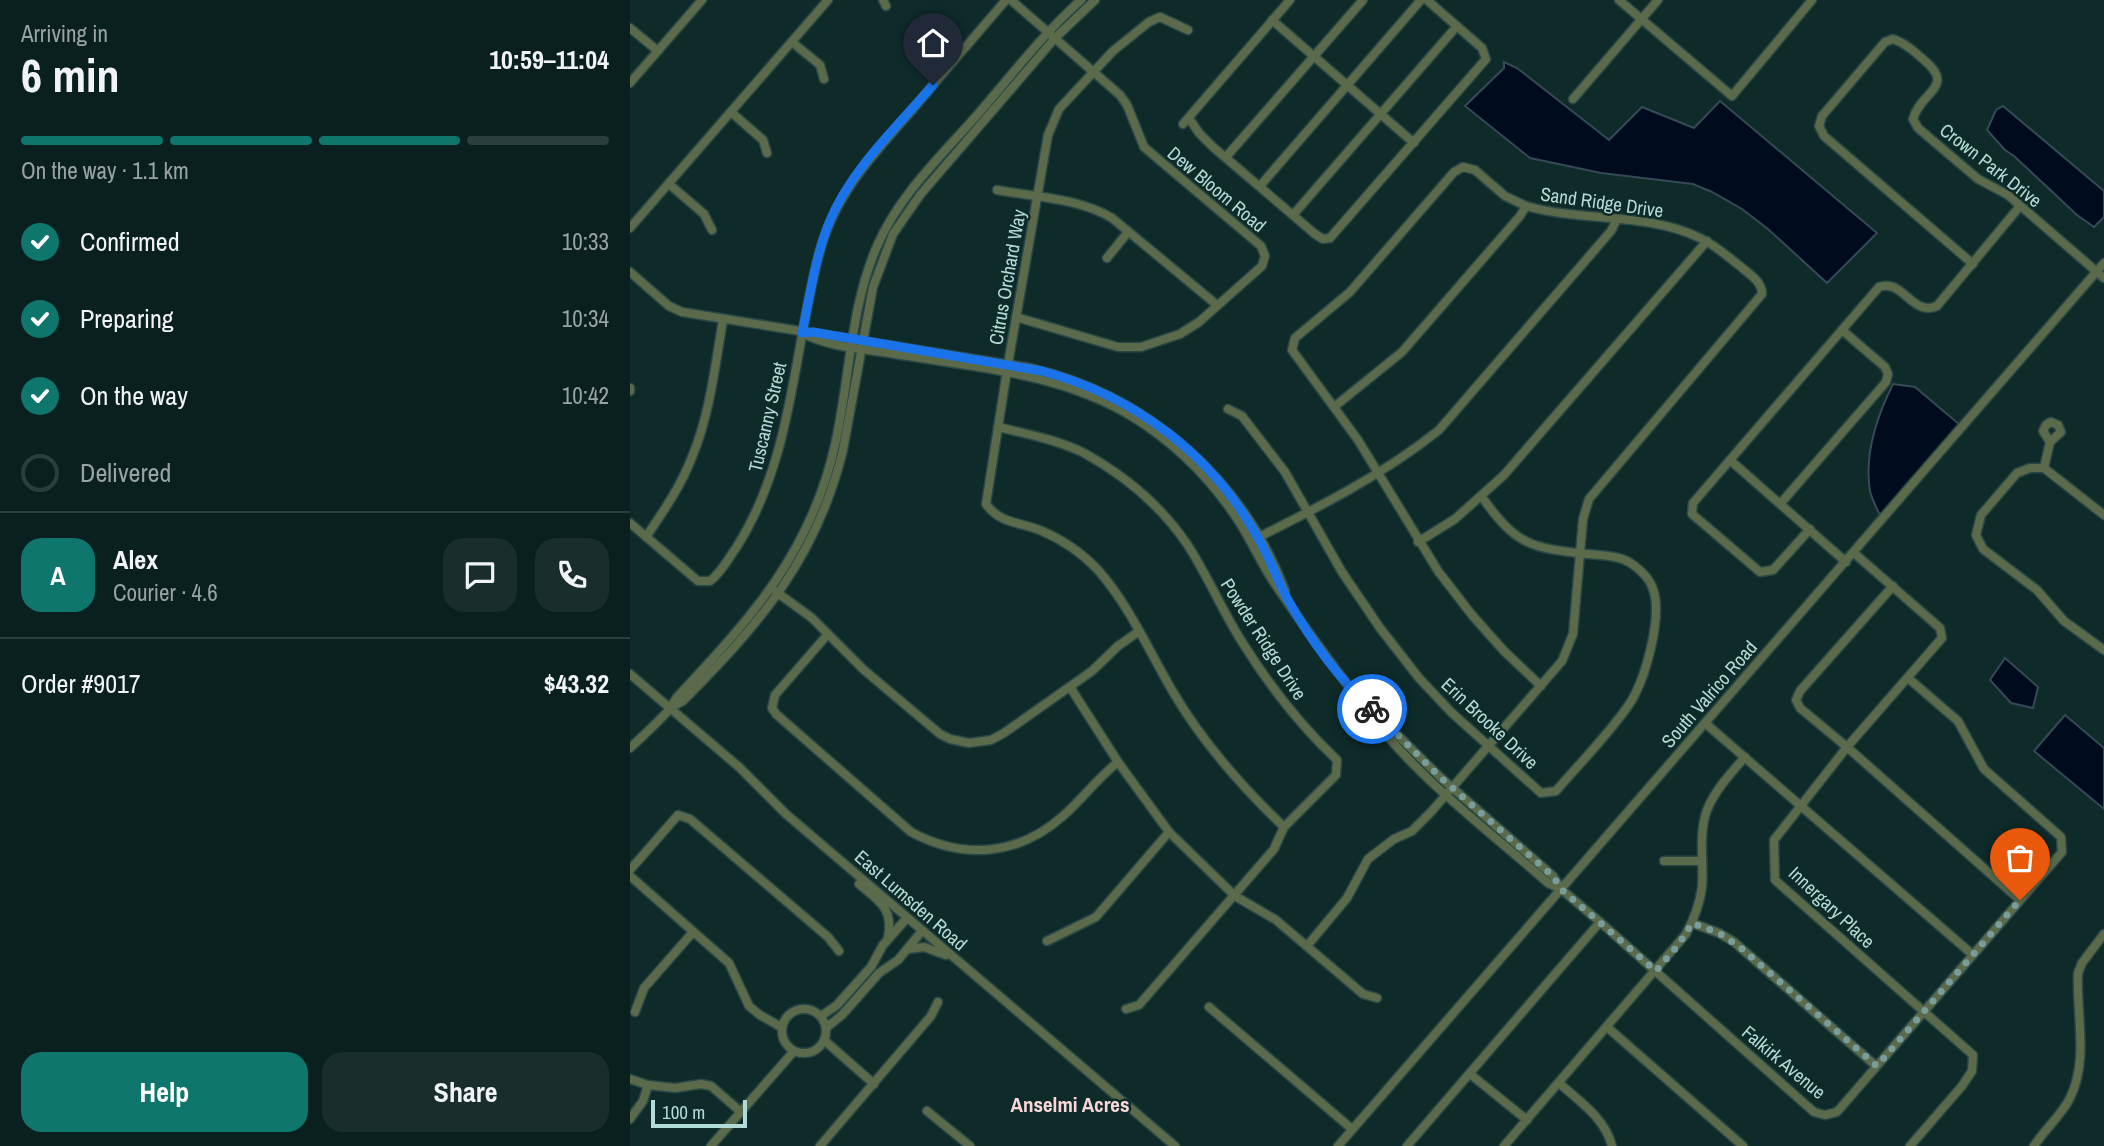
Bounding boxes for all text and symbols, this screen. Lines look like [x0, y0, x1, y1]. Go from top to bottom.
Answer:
pin [903, 13, 963, 85]
text: Arriving in [21, 18, 108, 49]
icon: home [914, 24, 952, 62]
text: 10:59–11:04 [489, 42, 609, 77]
text: 6 min [21, 44, 120, 106]
street label: Crown Park Drive [1935, 117, 2047, 213]
street label: Dew Bloom Road [1162, 140, 1272, 238]
text: On the way · 1.1 km [21, 155, 189, 186]
street label: Sand Ridge Drive [1539, 181, 1665, 223]
street label: Citrus Orchard Way [982, 207, 1032, 347]
icon: check [21, 223, 59, 261]
text: Confirmed [80, 224, 180, 259]
text: 10:33 [562, 226, 609, 257]
icon: check [21, 300, 59, 338]
text: Preparing [80, 301, 174, 336]
text: 10:34 [562, 303, 609, 334]
street label: Tuscanny Street [742, 359, 792, 475]
icon: check [21, 377, 59, 415]
text: On the way [80, 378, 188, 413]
text: 10:42 [562, 380, 609, 411]
text: Delivered [80, 455, 171, 490]
button: chat [443, 538, 517, 612]
button: phone [535, 538, 609, 612]
text: Alex [113, 542, 158, 577]
text: A [50, 558, 66, 593]
street label: Powder Ridge Drive [1215, 573, 1313, 705]
text: Courier · 4.6 [113, 577, 218, 608]
street label: South Valrico Road [1655, 635, 1763, 753]
text: Order #9017 [21, 666, 141, 701]
text: $43.32 [544, 666, 609, 701]
street label: Erin Brooke Drive [1436, 671, 1544, 775]
courier [1337, 674, 1407, 744]
icon: bike [1353, 690, 1391, 728]
pin [1990, 828, 2050, 900]
icon: bag [2001, 839, 2039, 877]
street label: East Lumsden Road [849, 844, 973, 956]
street label: Innergary Place [1783, 860, 1881, 954]
street label: Falkirk Avenue [1737, 1019, 1831, 1105]
button: Help [21, 1052, 308, 1132]
button: Share [322, 1052, 609, 1132]
district label: Anselmi Acres [1010, 1090, 1130, 1119]
scale bar [651, 1097, 747, 1129]
text: 100 m [662, 1099, 705, 1125]

